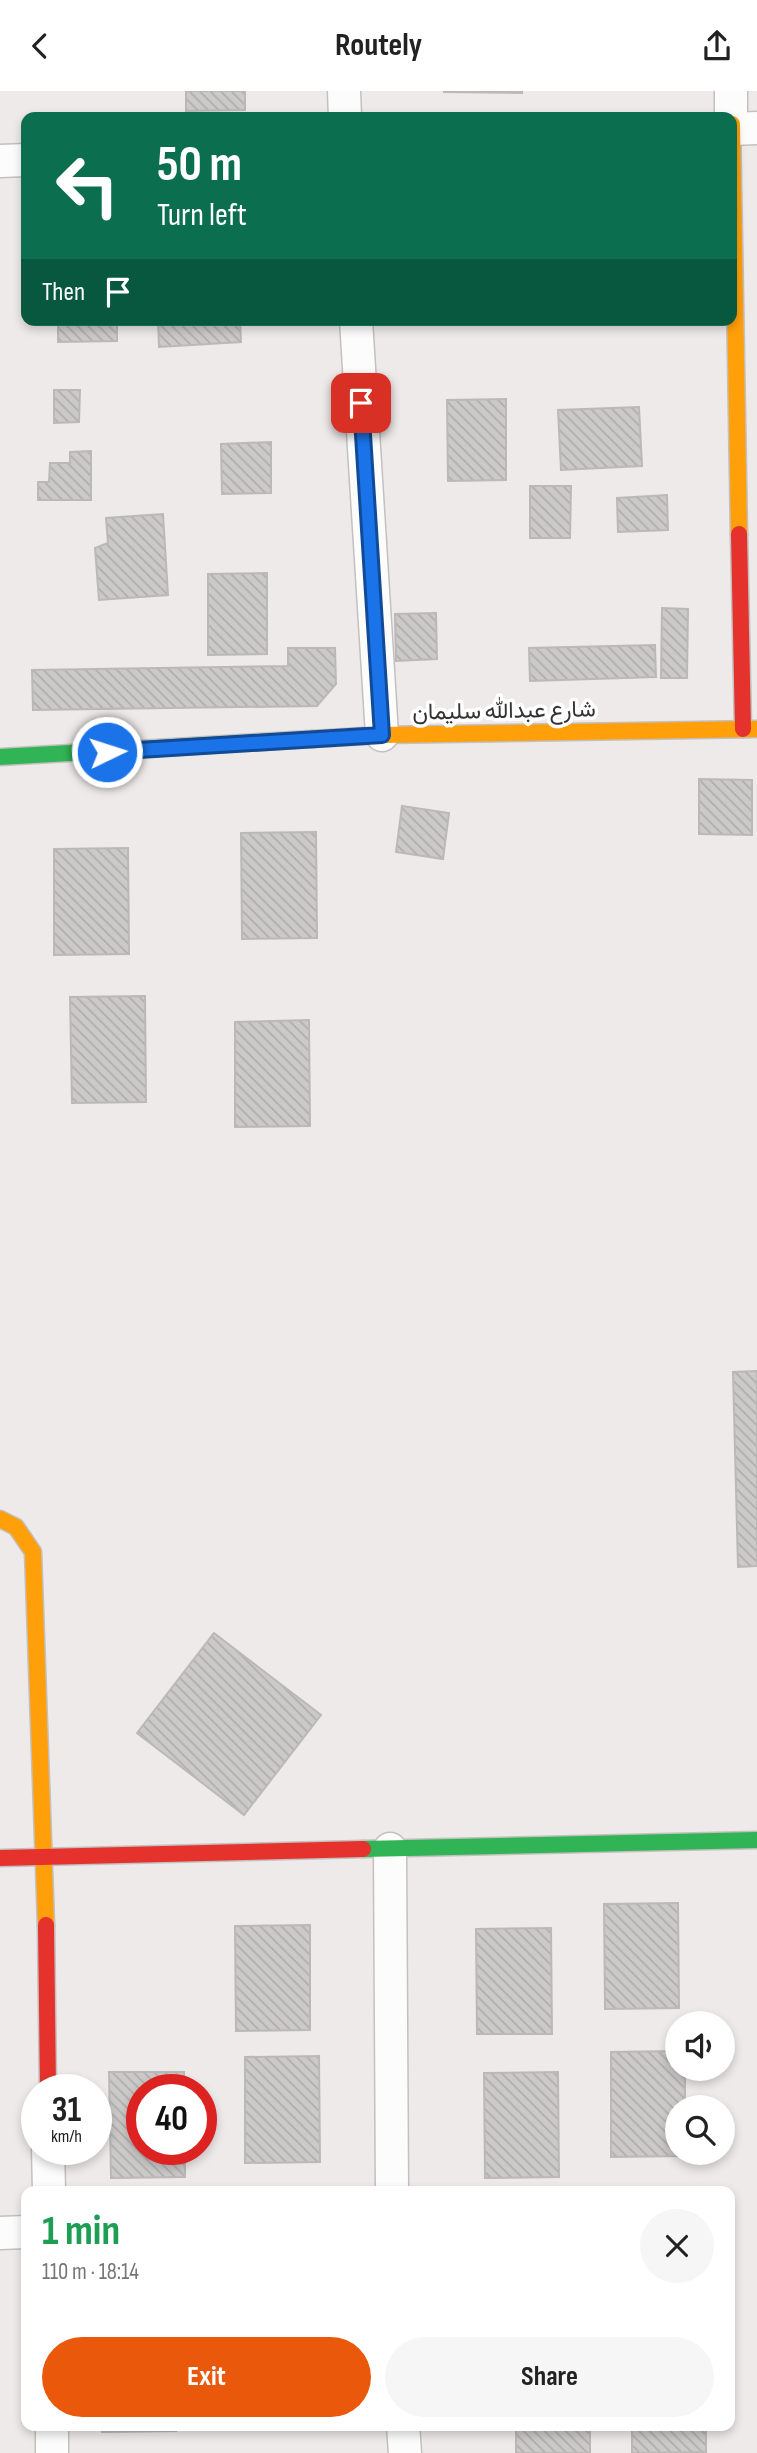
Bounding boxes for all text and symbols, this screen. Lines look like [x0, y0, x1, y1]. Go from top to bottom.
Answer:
text: Routely [335, 26, 422, 65]
icon: back [21, 27, 59, 65]
icon: share [698, 27, 736, 65]
text: 50 m [157, 136, 242, 195]
icon: left [42, 140, 133, 231]
text: Turn left [157, 196, 247, 235]
icon: arrive [99, 273, 137, 311]
text: Then [42, 277, 85, 308]
pin [331, 373, 391, 433]
icon: arrive [342, 384, 380, 422]
street label: شارع عبدالله سليمان [412, 695, 596, 728]
position arrow [70, 715, 144, 789]
map controls [665, 2011, 735, 2165]
button: sound [665, 2011, 735, 2081]
speed limit sign: 40 [126, 2074, 217, 2165]
text: 31 [52, 2089, 81, 2132]
button: search [665, 2095, 735, 2165]
text: km/h [51, 2126, 82, 2147]
text: 1 min [42, 2206, 120, 2257]
button: close [640, 2209, 714, 2283]
text: 110 m · 18:14 [42, 2258, 139, 2286]
button: Exit [42, 2337, 371, 2417]
button: Share [385, 2337, 714, 2417]

